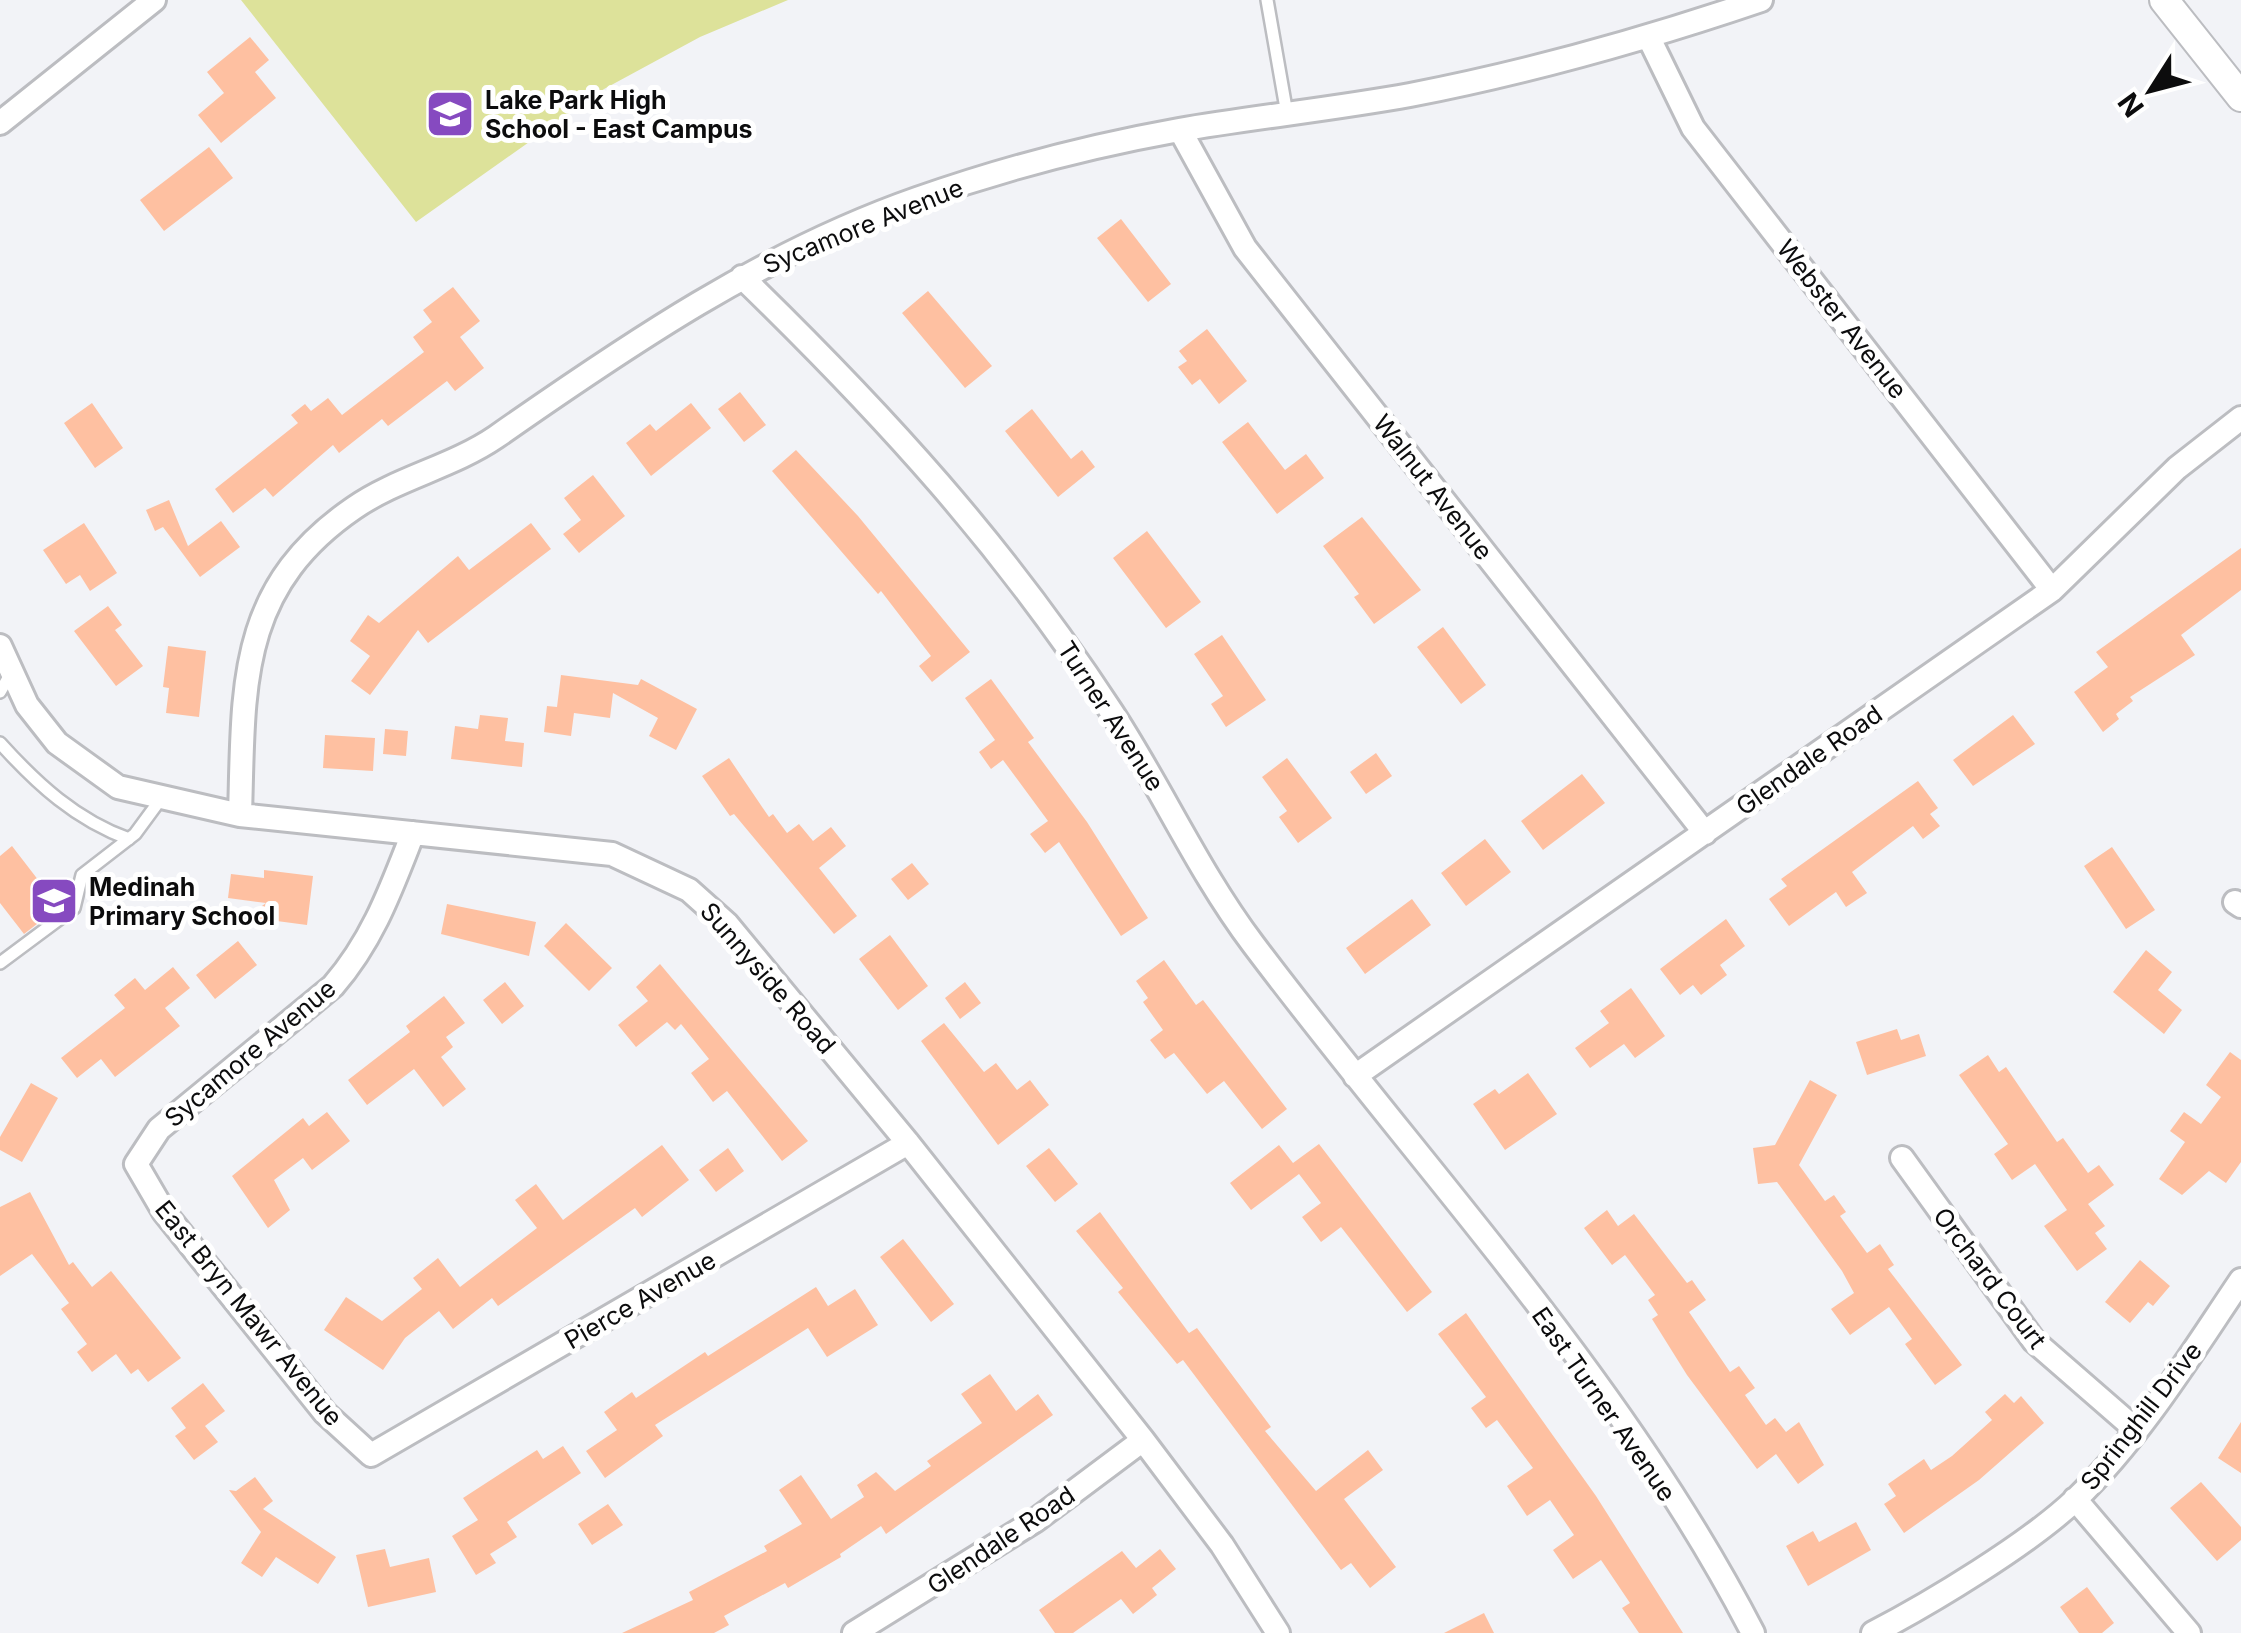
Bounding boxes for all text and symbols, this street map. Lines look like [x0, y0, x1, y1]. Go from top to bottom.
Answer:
north arrow [2101, 40, 2201, 140]
place label: Lake Park High School - East Campus [485, 85, 753, 144]
text: N [2111, 86, 2151, 123]
school or university icon: Lake Park High School - East Campus [424, 88, 476, 140]
street label: Sycamore Avenue [758, 172, 968, 280]
street label: Webster Avenue [1771, 234, 1913, 404]
street label: Walnut Avenue [1367, 408, 1499, 566]
street label: Turner Avenue [1051, 635, 1171, 797]
street label: Glendale Road [1730, 699, 1888, 821]
place label: Medinah Primary School [89, 872, 275, 931]
school or university icon: Medinah Primary School [28, 875, 80, 927]
street label: Sunnyside Road [694, 896, 842, 1060]
street label: Sycamore Avenue [159, 973, 341, 1133]
street label: East Bryn Mawr Avenue [149, 1194, 349, 1432]
street label: Orchard Court [1927, 1202, 2053, 1354]
street label: Pierce Avenue [559, 1245, 721, 1355]
street label: East Turner Avenue [1526, 1301, 1682, 1507]
street label: Springhill Drive [2074, 1336, 2208, 1496]
street label: Glendale Road [922, 1480, 1080, 1600]

